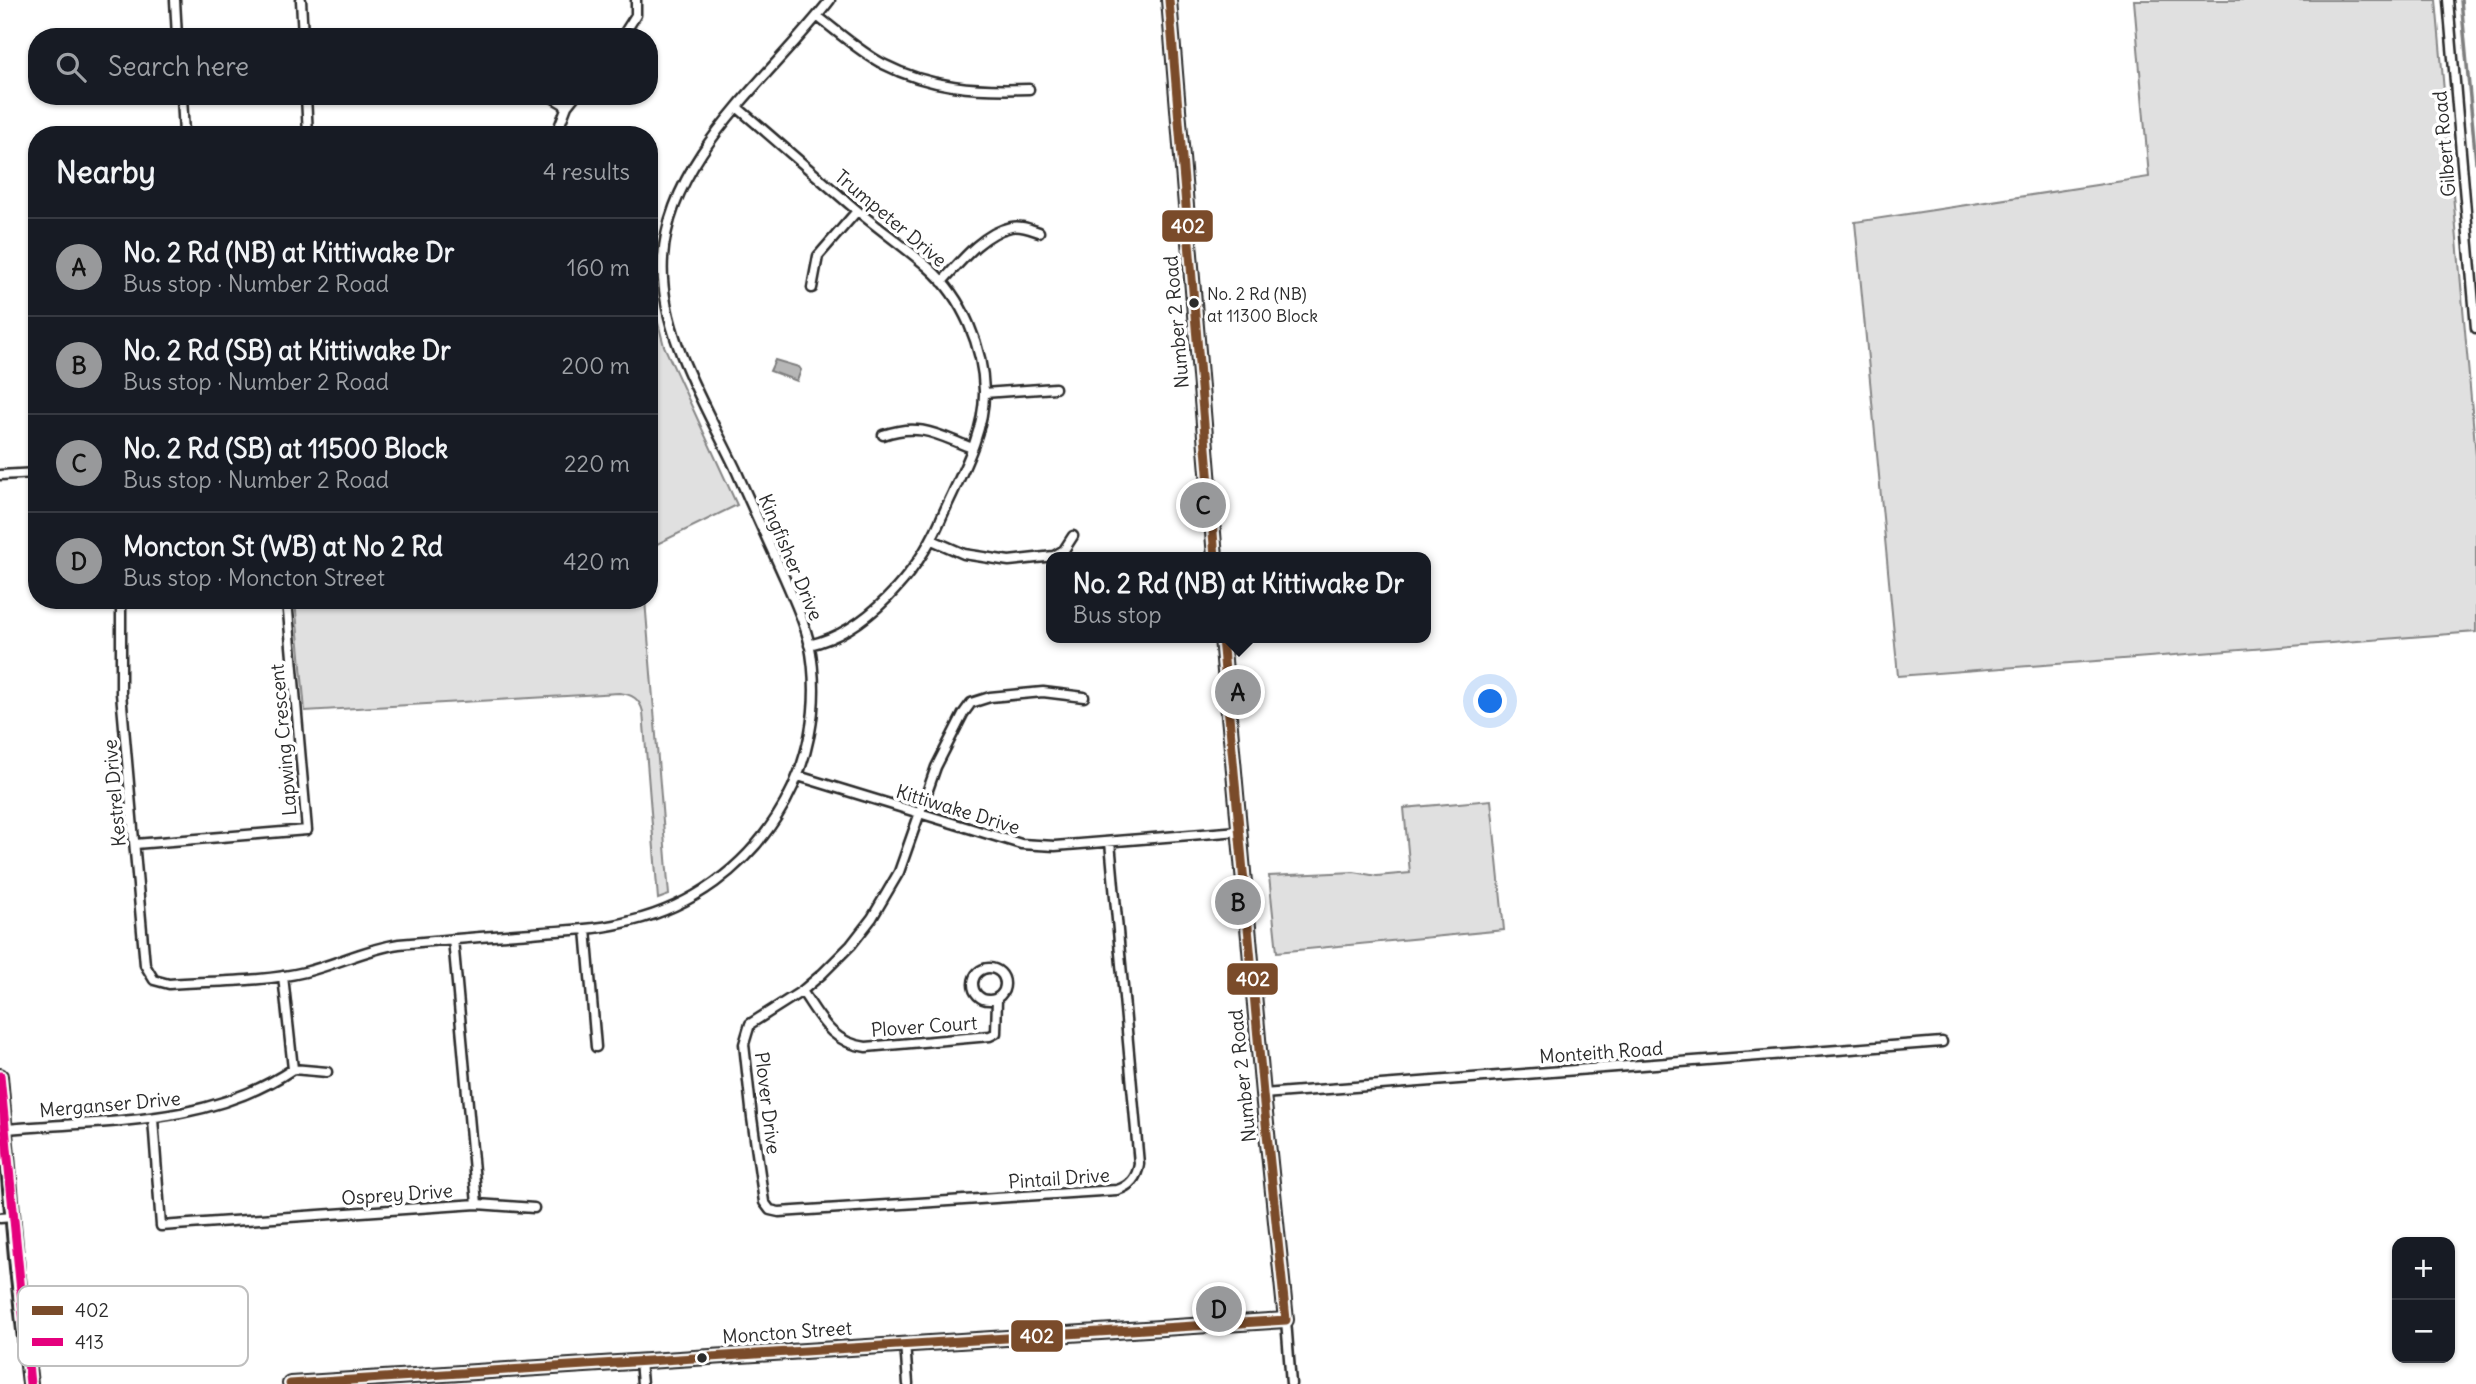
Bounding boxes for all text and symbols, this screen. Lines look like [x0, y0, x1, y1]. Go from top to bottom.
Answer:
search box [28, 28, 658, 105]
icon: search [52, 48, 90, 86]
text: Search here [108, 50, 249, 83]
street label: Gilbert Road [2427, 90, 2461, 198]
text: Nearby [56, 153, 156, 191]
text: 4 results [543, 157, 630, 186]
street label: Trumpeter Drive [830, 164, 952, 272]
line badge: 402 [1161, 209, 1214, 243]
text: 402 [1171, 214, 1205, 238]
text: No. 2 Rd (NB) at Kittiwake Dr [123, 236, 454, 269]
text: A [72, 253, 86, 282]
text: 160 m [567, 253, 630, 282]
street label: Number 2 Road [1158, 255, 1194, 389]
text: Bus stop · Number 2 Road [123, 269, 389, 298]
place label: No. 2 Rd (NB) at 11300 Block [1207, 283, 1318, 327]
marker: No. 2 Rd (NB) at 11300 Block [1187, 296, 1201, 310]
text: No. 2 Rd (SB) at Kittiwake Dr [123, 334, 451, 367]
text: B [71, 351, 87, 380]
text: 200 m [561, 351, 630, 380]
text: Bus stop · Number 2 Road [123, 367, 389, 396]
text: No. 2 Rd (SB) at 11500 Block [123, 432, 448, 465]
text: C [71, 449, 87, 478]
text: 220 m [564, 449, 630, 478]
text: Bus stop · Number 2 Road [123, 465, 389, 494]
pin: C [1180, 479, 1226, 531]
street label: Kingfisher Drive [754, 490, 828, 624]
text: Moncton St (WB) at No 2 Rd [123, 530, 443, 563]
text: D [71, 547, 87, 576]
text: 420 m [563, 547, 630, 576]
popup [1046, 552, 1431, 643]
text: Bus stop · Moncton Street [123, 563, 385, 592]
text: No. 2 Rd (NB) at Kittiwake Dr [1073, 567, 1404, 600]
text: Bus stop [1073, 600, 1162, 629]
street label: Lapwing Crescent [264, 663, 302, 817]
pin: A [1215, 666, 1261, 718]
your location [1473, 684, 1507, 718]
street label: Kestrel Drive [97, 738, 131, 848]
street label: Kittiwake Drive [893, 779, 1023, 839]
pin: B [1215, 876, 1261, 928]
line badge: 402 [1226, 962, 1279, 996]
text: 402 [1236, 967, 1270, 991]
street label: Number 2 Road [1223, 1008, 1261, 1144]
street label: Plover Court [870, 1010, 978, 1042]
street label: Monteith Road [1538, 1036, 1664, 1068]
street label: Plover Drive [750, 1050, 786, 1156]
street label: Merganser Drive [38, 1086, 182, 1122]
street label: Pintail Drive [1007, 1162, 1111, 1194]
street label: Osprey Drive [340, 1178, 454, 1210]
map controls [2392, 1237, 2455, 1363]
button: + [2392, 1237, 2455, 1300]
pin: D [1196, 1283, 1242, 1335]
legend [18, 1286, 248, 1366]
text: 402 [75, 1298, 109, 1322]
button: − [2392, 1300, 2455, 1363]
street label: Moncton Street [721, 1315, 853, 1349]
line badge: 402 [1010, 1319, 1064, 1353]
text: 402 [1020, 1324, 1054, 1348]
text: 413 [75, 1330, 104, 1354]
unlabelled marker [695, 1351, 709, 1365]

